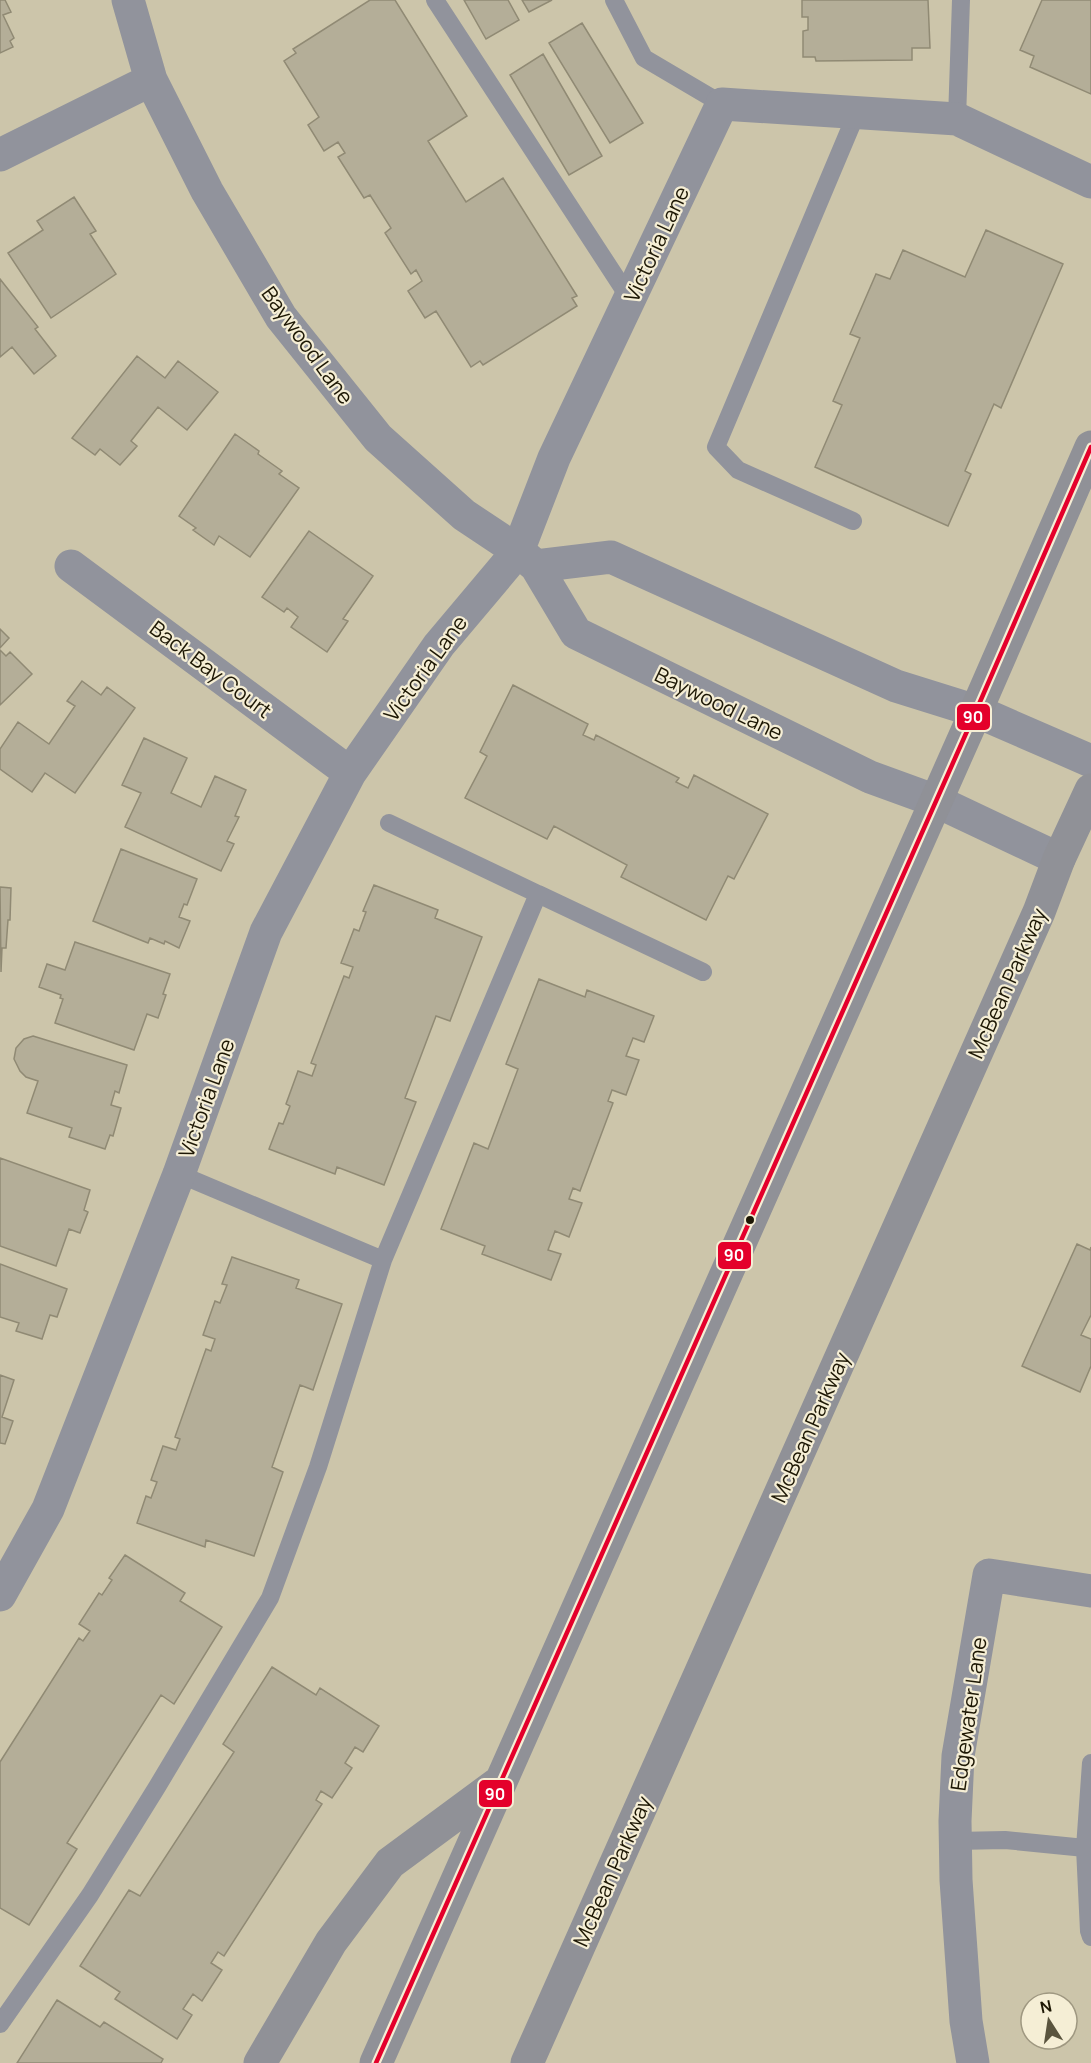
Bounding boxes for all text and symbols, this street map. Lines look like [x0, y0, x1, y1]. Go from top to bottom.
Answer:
street label: Victoria Lane [617, 182, 695, 306]
street label: Baywood Lane [256, 280, 360, 410]
street label: Victoria Lane [377, 609, 473, 727]
street label: Back Bay Court [144, 614, 278, 724]
street label: Baywood Lane [650, 660, 788, 746]
line badge: 90 [956, 703, 991, 731]
text: 90 [963, 706, 983, 728]
street label: McBean Parkway [961, 903, 1053, 1063]
street label: Victoria Lane [172, 1035, 240, 1161]
unlabelled marker [744, 1214, 756, 1226]
line badge: 90 [717, 1241, 752, 1270]
text: 90 [724, 1244, 744, 1266]
street label: McBean Parkway [764, 1347, 856, 1507]
street label: Edgewater Lane [943, 1635, 993, 1793]
line badge: 90 [478, 1779, 513, 1808]
text: 90 [485, 1783, 505, 1805]
street label: McBean Parkway [566, 1791, 658, 1951]
north arrow [1019, 1991, 1079, 2051]
text: N [1038, 1994, 1054, 2018]

